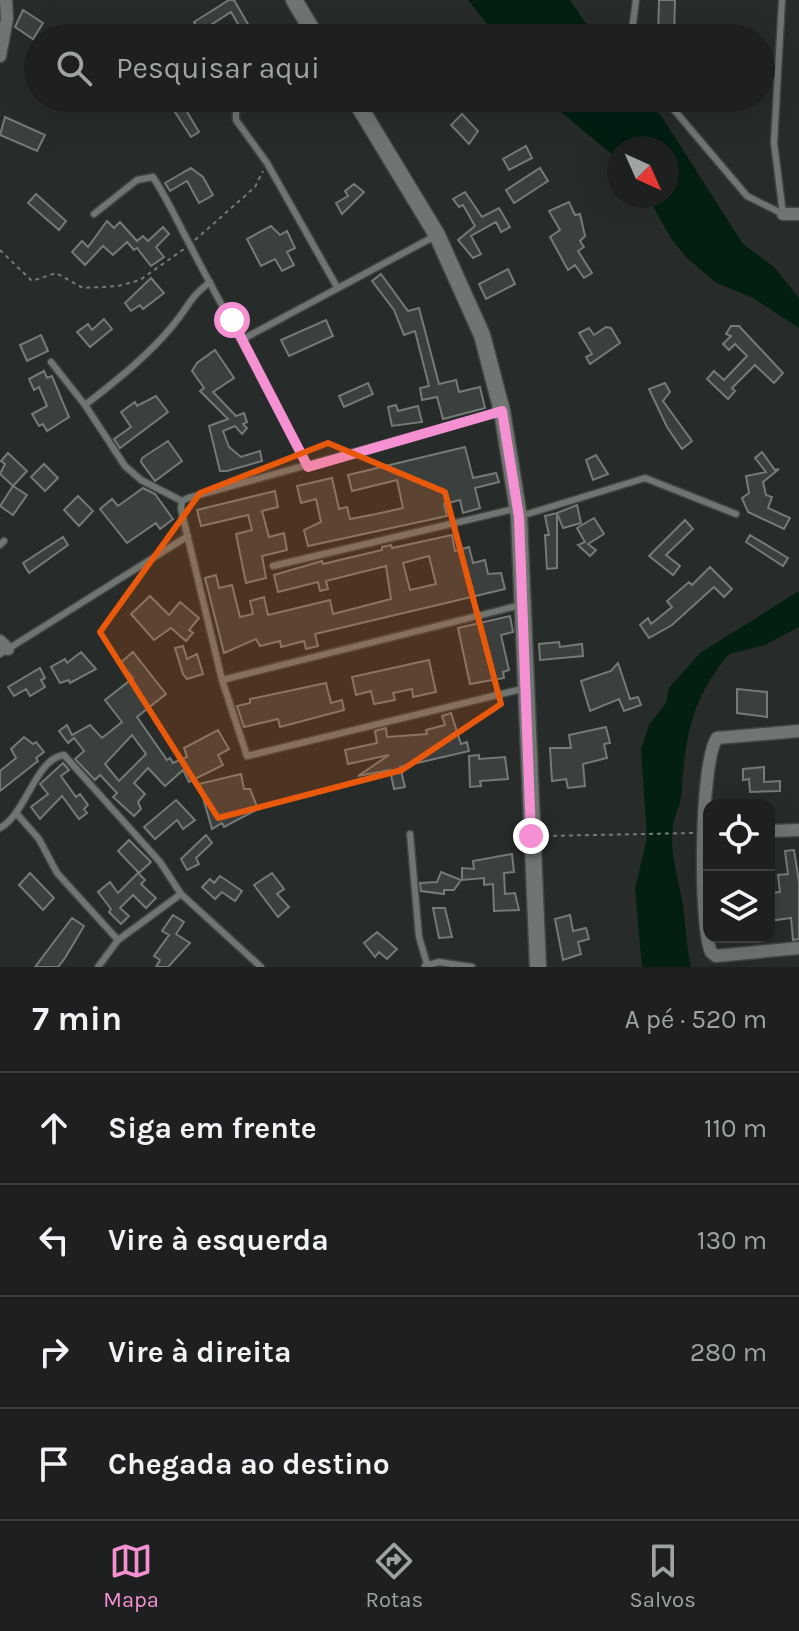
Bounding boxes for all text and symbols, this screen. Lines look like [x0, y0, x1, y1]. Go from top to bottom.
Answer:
search box [24, 24, 775, 112]
icon: search [52, 46, 96, 90]
text: Pesquisar aqui [116, 50, 320, 86]
north arrow [607, 136, 679, 208]
route start [214, 302, 250, 338]
map controls [703, 799, 775, 943]
button: locate [703, 799, 775, 871]
route end [513, 818, 549, 854]
button: layers [703, 871, 775, 943]
text: 7 min [32, 999, 122, 1039]
text: A pé · 520 m [625, 1004, 767, 1035]
icon: ahead [32, 1106, 76, 1150]
text: Siga em frente [108, 1110, 317, 1146]
text: 110 m [704, 1113, 767, 1144]
icon: left [32, 1218, 76, 1262]
text: Vire à esquerda [108, 1222, 329, 1258]
text: 130 m [697, 1225, 767, 1256]
icon: right [32, 1330, 76, 1374]
text: Vire à direita [108, 1334, 291, 1370]
text: 280 m [690, 1337, 767, 1368]
icon: arrive [32, 1442, 76, 1486]
text: Chegada ao destino [108, 1446, 390, 1482]
tab: Mapa [103, 1539, 159, 1613]
tab: Rotas [366, 1539, 423, 1613]
tab: Salvos [630, 1539, 696, 1613]

